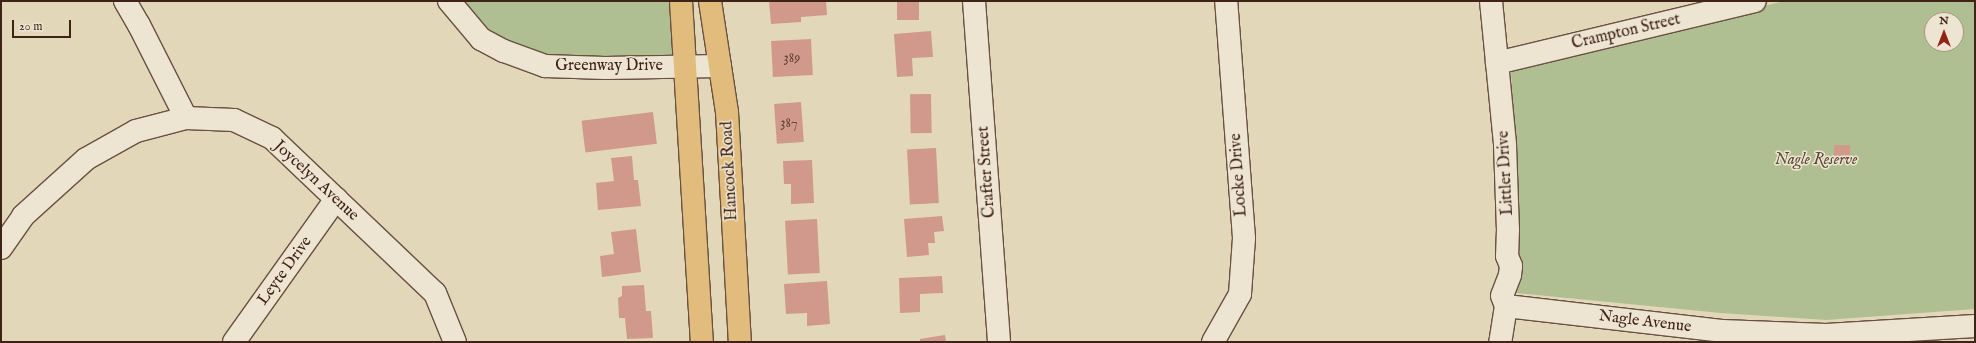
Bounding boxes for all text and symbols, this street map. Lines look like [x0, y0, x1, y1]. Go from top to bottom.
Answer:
street label: Crampton Street [1570, 10, 1682, 54]
scale bar [14, 12, 73, 38]
north arrow [1924, 12, 1964, 52]
text: N [1939, 14, 1949, 28]
text: 20 m [19, 19, 42, 34]
house number: 389 [784, 50, 800, 66]
street label: Greenway Drive [555, 56, 663, 76]
house number: 387 [780, 115, 798, 131]
street label: Hancock Road [718, 121, 742, 221]
street label: Crafter Street [974, 125, 1000, 219]
street label: Littler Drive [1494, 130, 1518, 216]
street label: Locke Drive [1227, 133, 1251, 217]
street label: Joycelyn Avenue [269, 137, 363, 225]
park label: Nagle Reserve [1775, 150, 1857, 170]
street label: Leyte Drive [254, 233, 316, 309]
street label: Nagle Avenue [1598, 307, 1692, 337]

